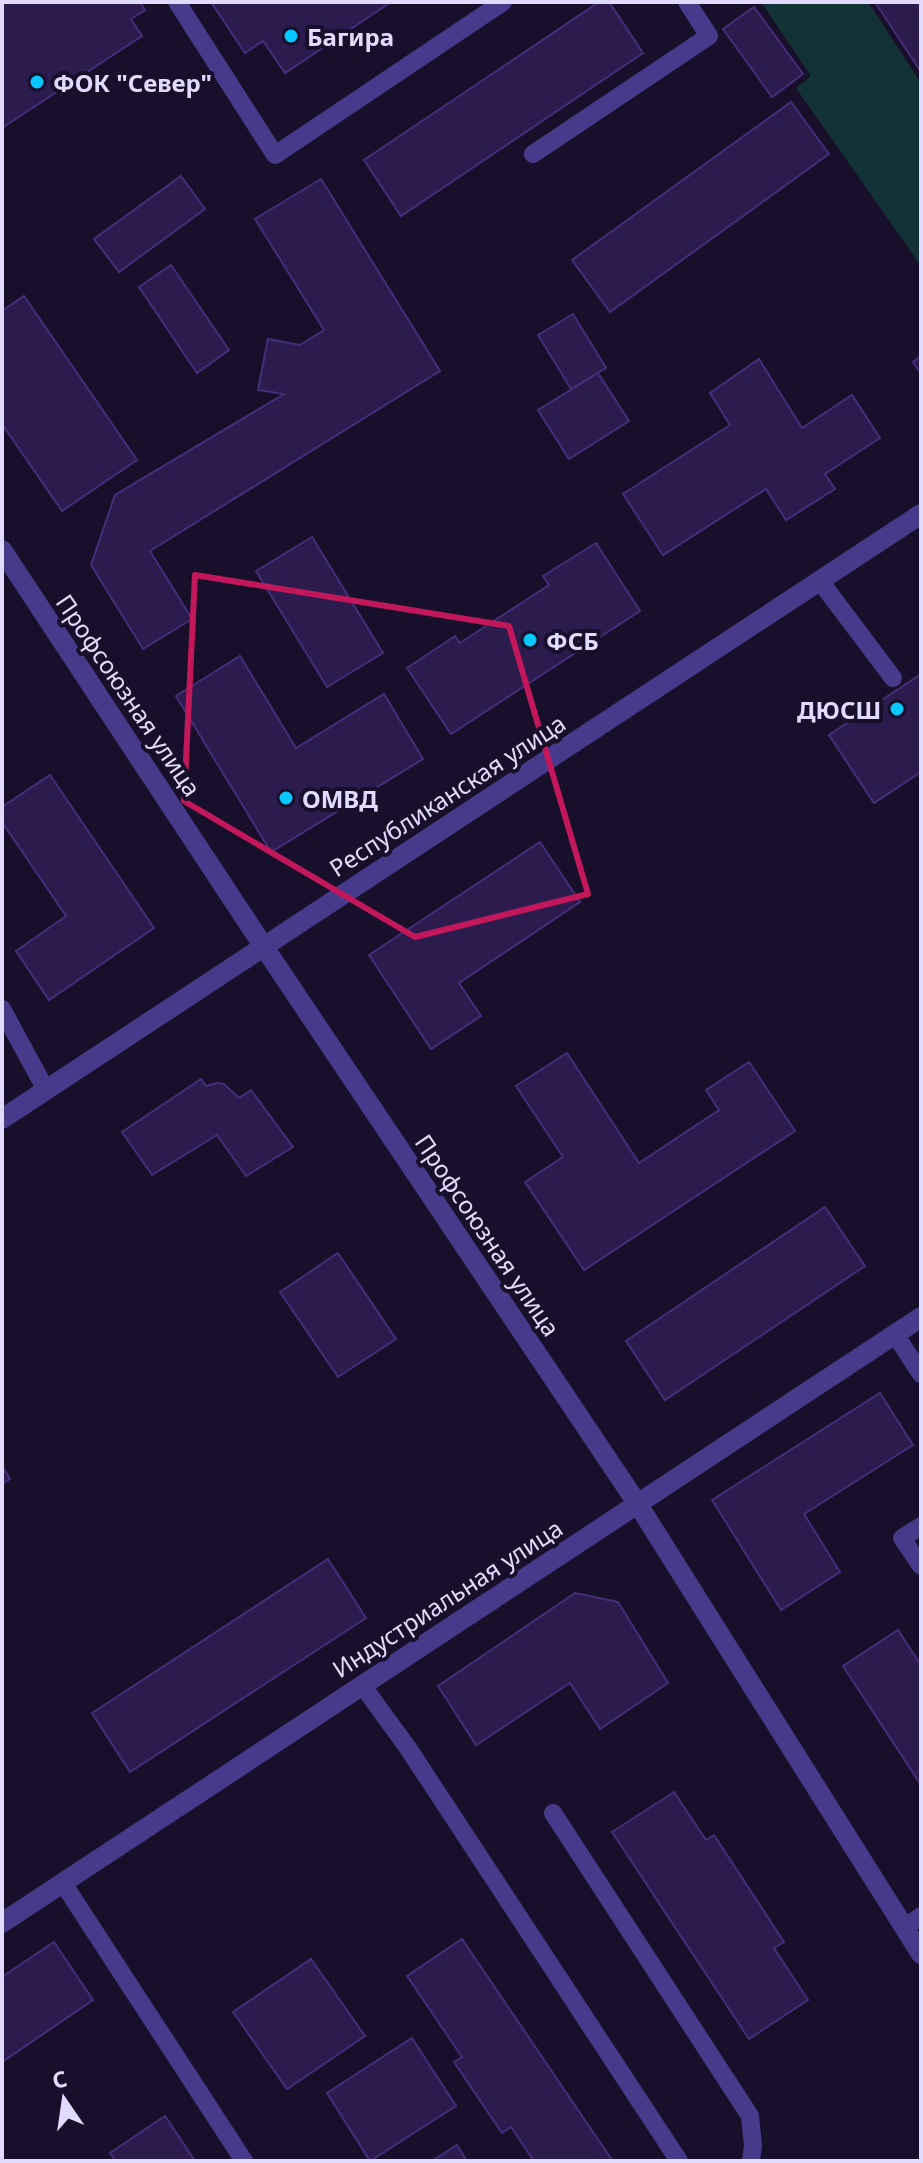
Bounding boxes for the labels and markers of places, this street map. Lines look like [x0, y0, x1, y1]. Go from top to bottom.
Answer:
place label: Багира [307, 20, 394, 53]
marker: Багира [282, 27, 300, 45]
place label: ФОК "Север" [53, 66, 212, 99]
marker: ФОК "Север" [28, 73, 46, 91]
place label: ФСБ [546, 624, 599, 657]
marker: ФСБ [521, 631, 539, 649]
place label: ДЮСШ [797, 693, 881, 726]
marker: ДЮСШ [888, 700, 906, 718]
place label: ОМВД [302, 782, 378, 815]
marker: ОМВД [277, 789, 295, 807]

